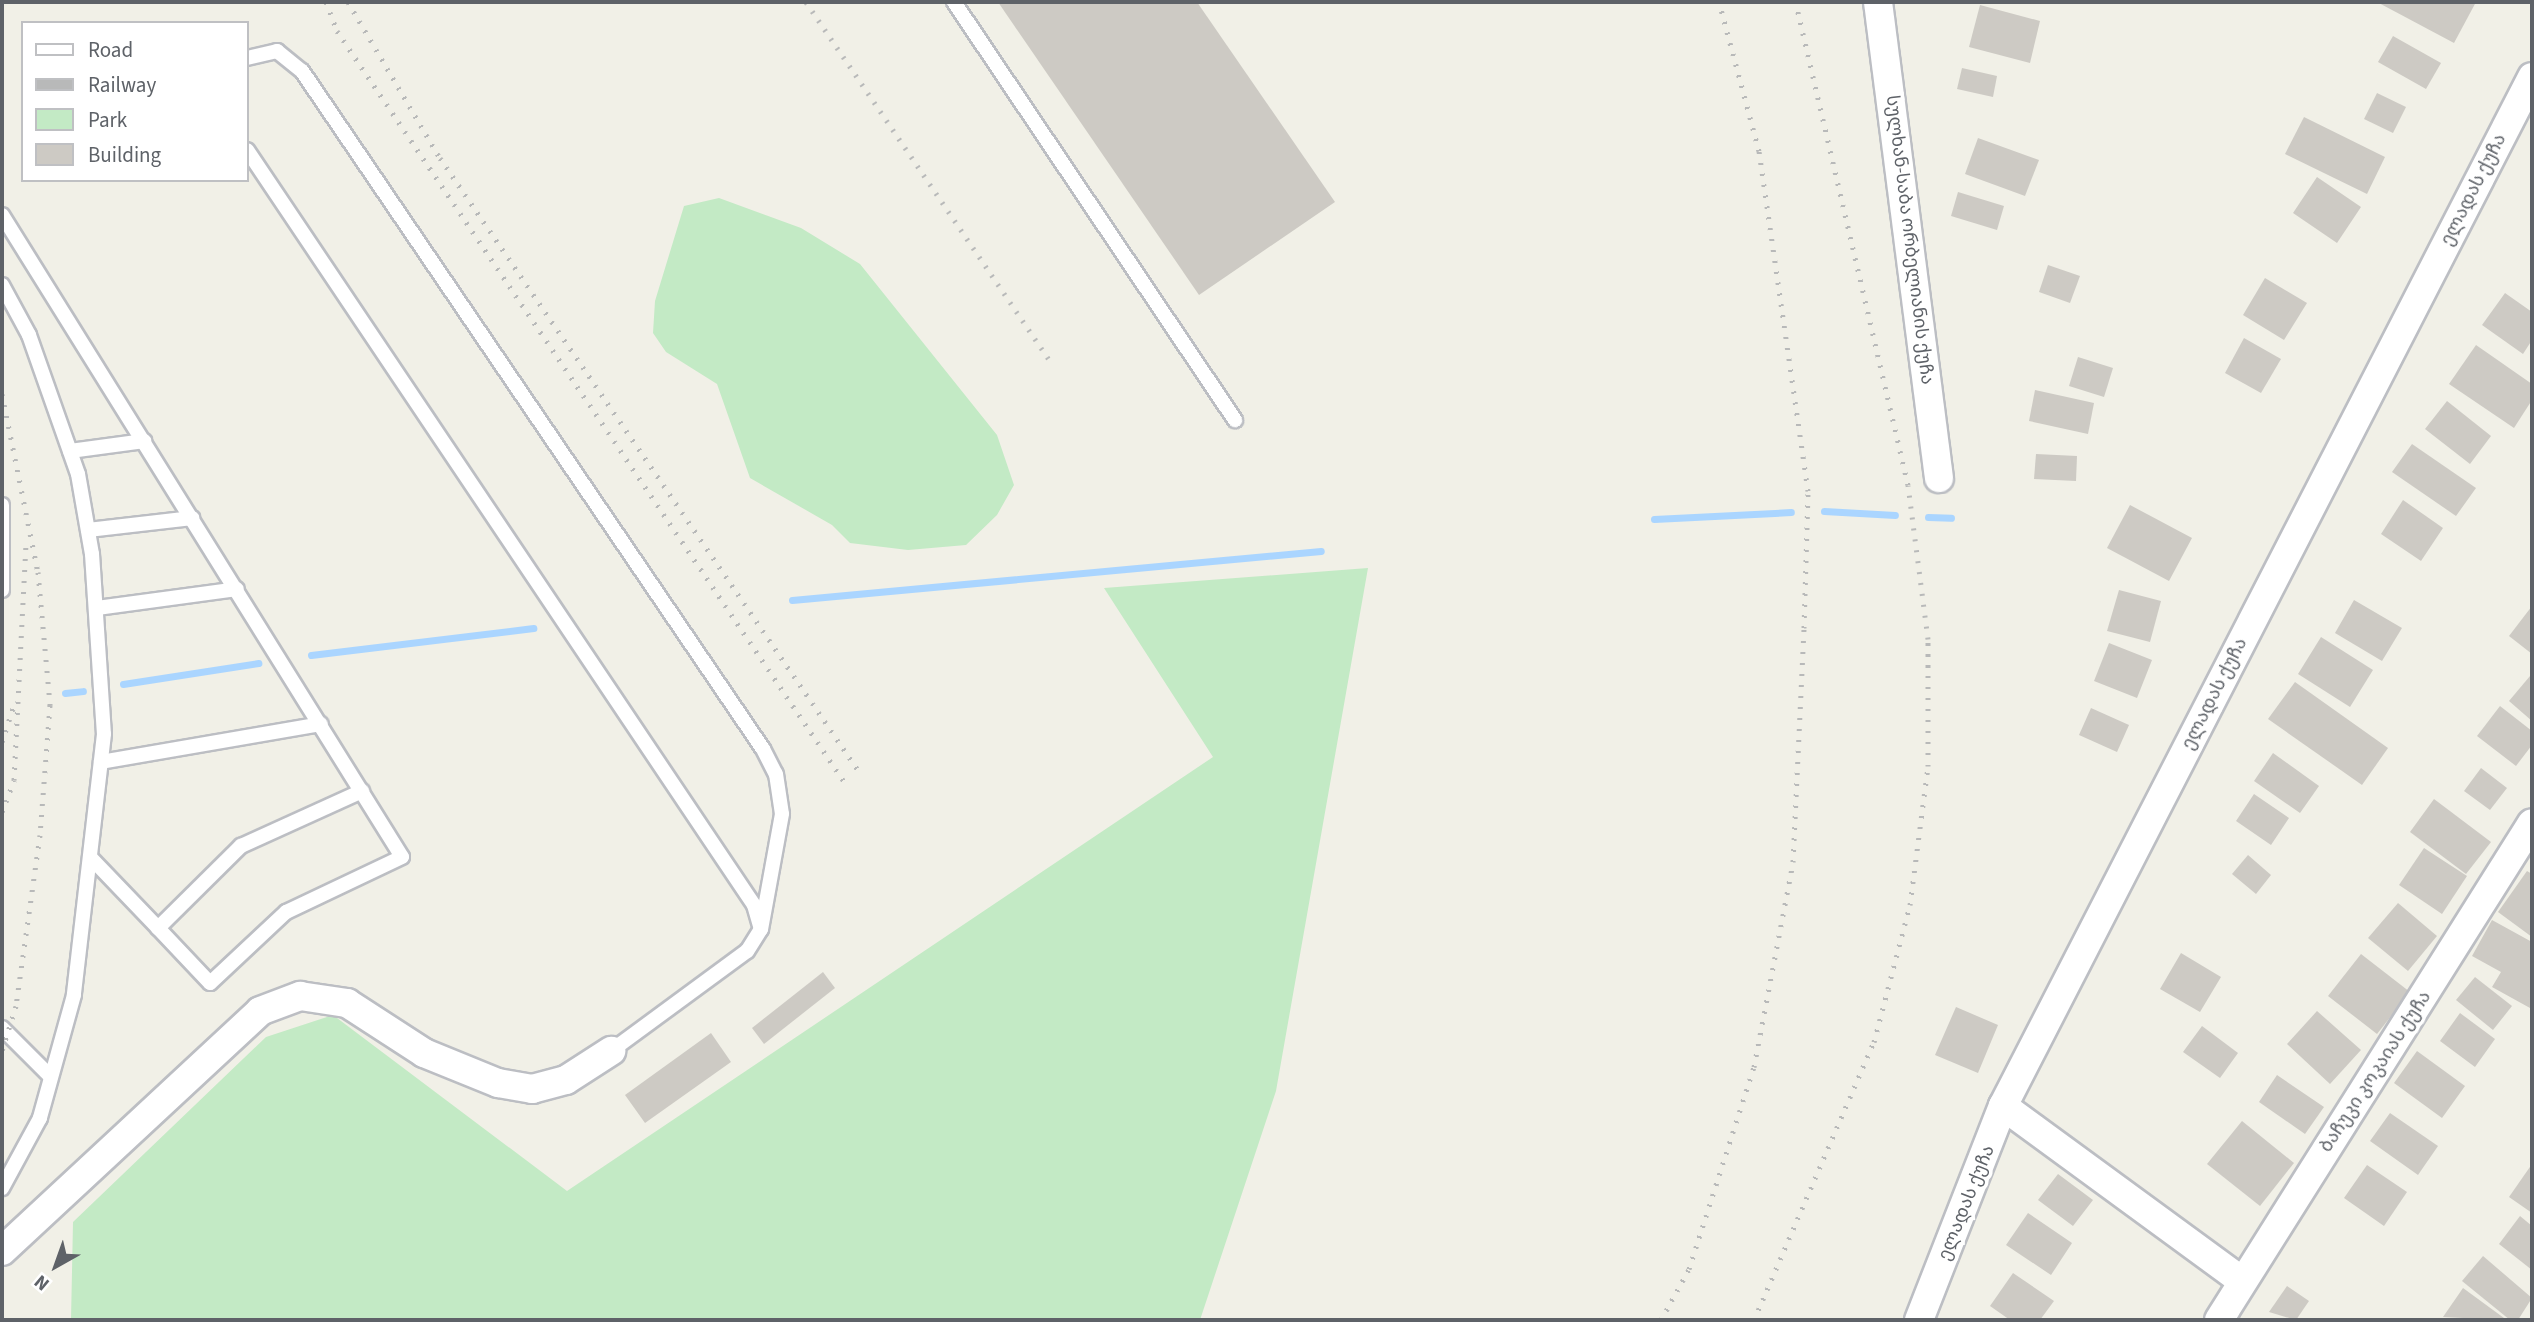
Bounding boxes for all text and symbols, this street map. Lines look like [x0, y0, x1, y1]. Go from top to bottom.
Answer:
legend [21, 21, 248, 182]
text: Road [88, 35, 133, 65]
text: Railway [88, 70, 156, 100]
street label: სულხან-საბა ორბელიანის ქუჩა [1881, 94, 1937, 386]
text: Park [88, 105, 127, 135]
street label: ელადას ქუჩა [2437, 131, 2511, 249]
text: Building [88, 140, 161, 170]
street label: ელადას ქუჩა [2178, 635, 2252, 753]
street label: ბაჩუკი კოკაიას ქუჩა [2316, 987, 2436, 1157]
street label: ელადას ქუჩა [1934, 1142, 2000, 1264]
north arrow [21, 1231, 91, 1301]
text: N [29, 1268, 56, 1297]

